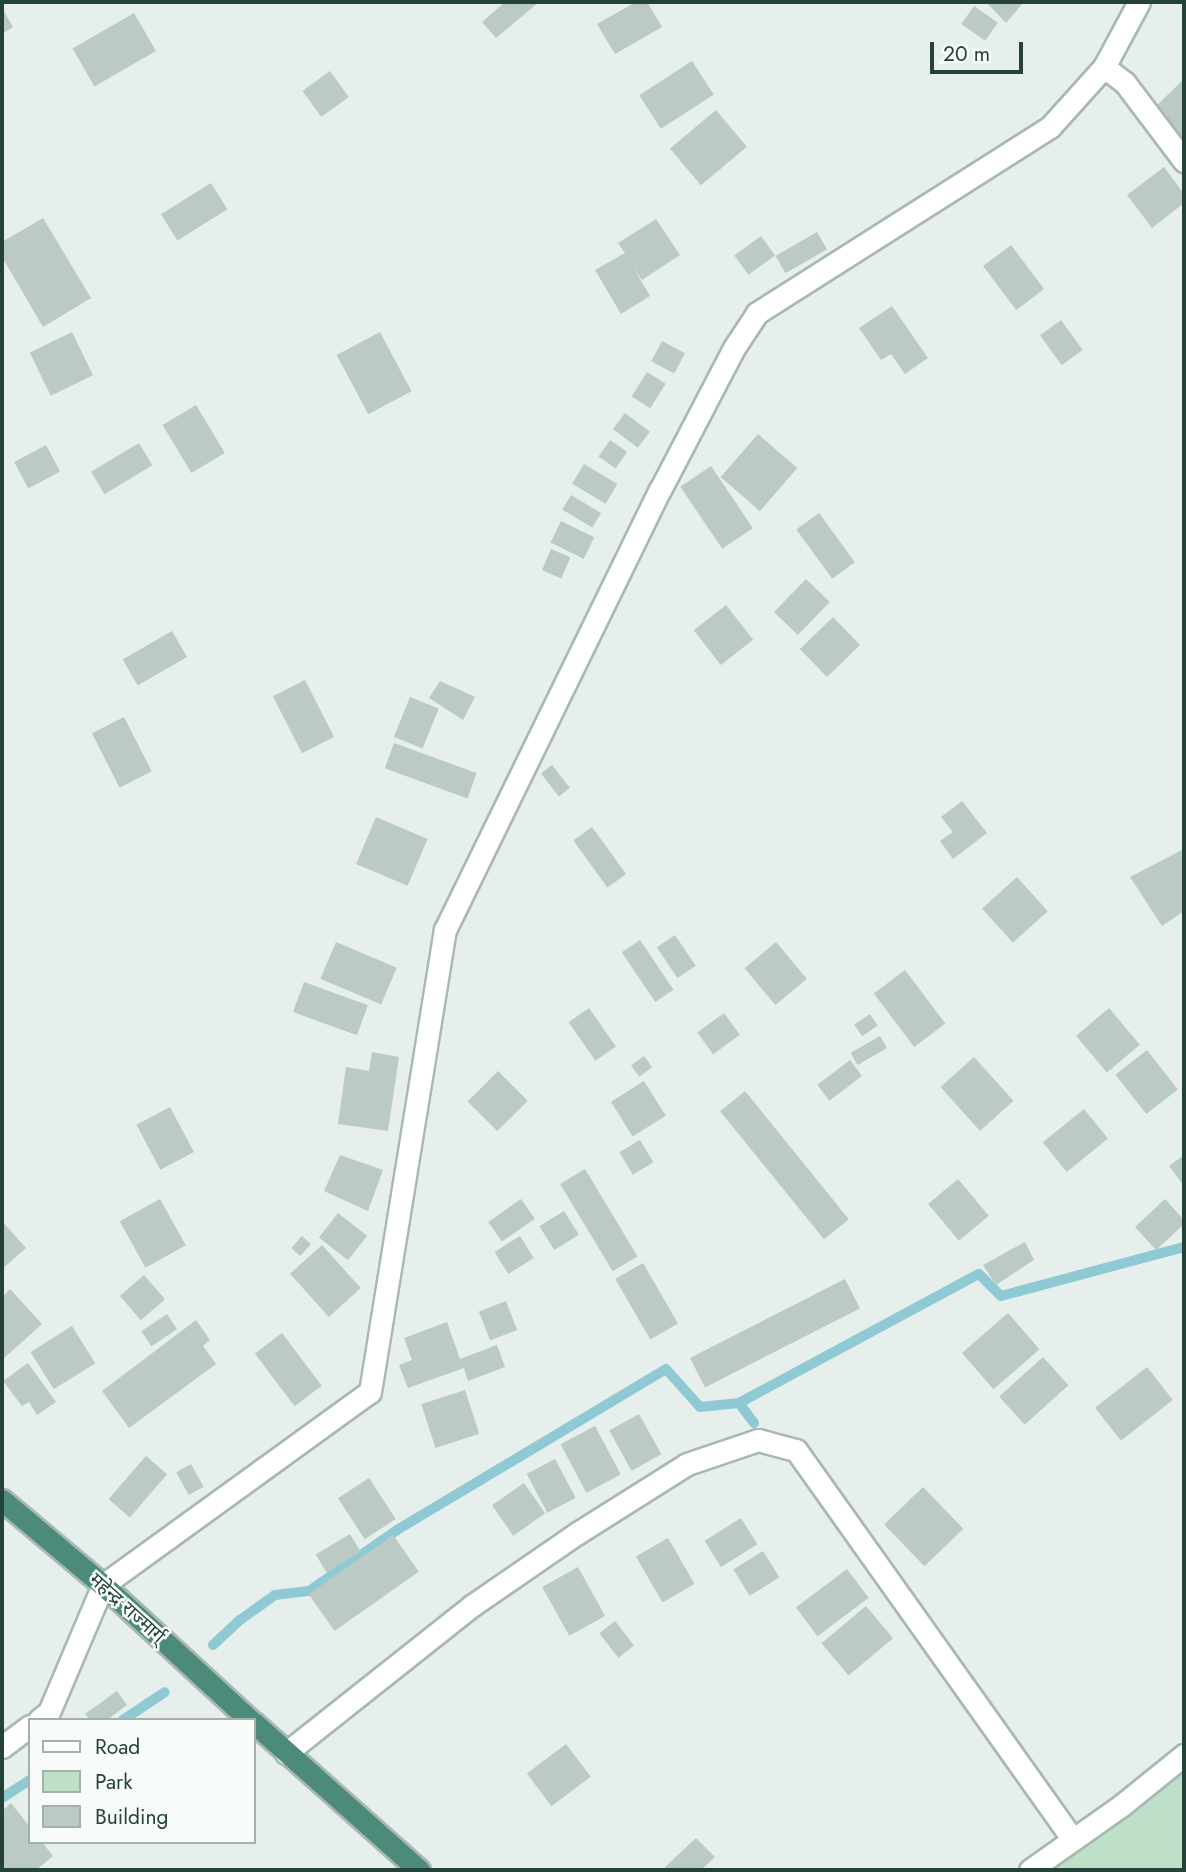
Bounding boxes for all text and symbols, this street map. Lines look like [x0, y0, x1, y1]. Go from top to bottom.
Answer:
scale bar [934, 28, 1027, 72]
text: 20 m [943, 39, 990, 69]
street label: महेन्द्र राज्मार्ग् [85, 1568, 169, 1648]
legend [28, 1718, 256, 1844]
text: Road [95, 1732, 140, 1762]
text: Park [95, 1767, 132, 1797]
text: Building [95, 1802, 168, 1832]

